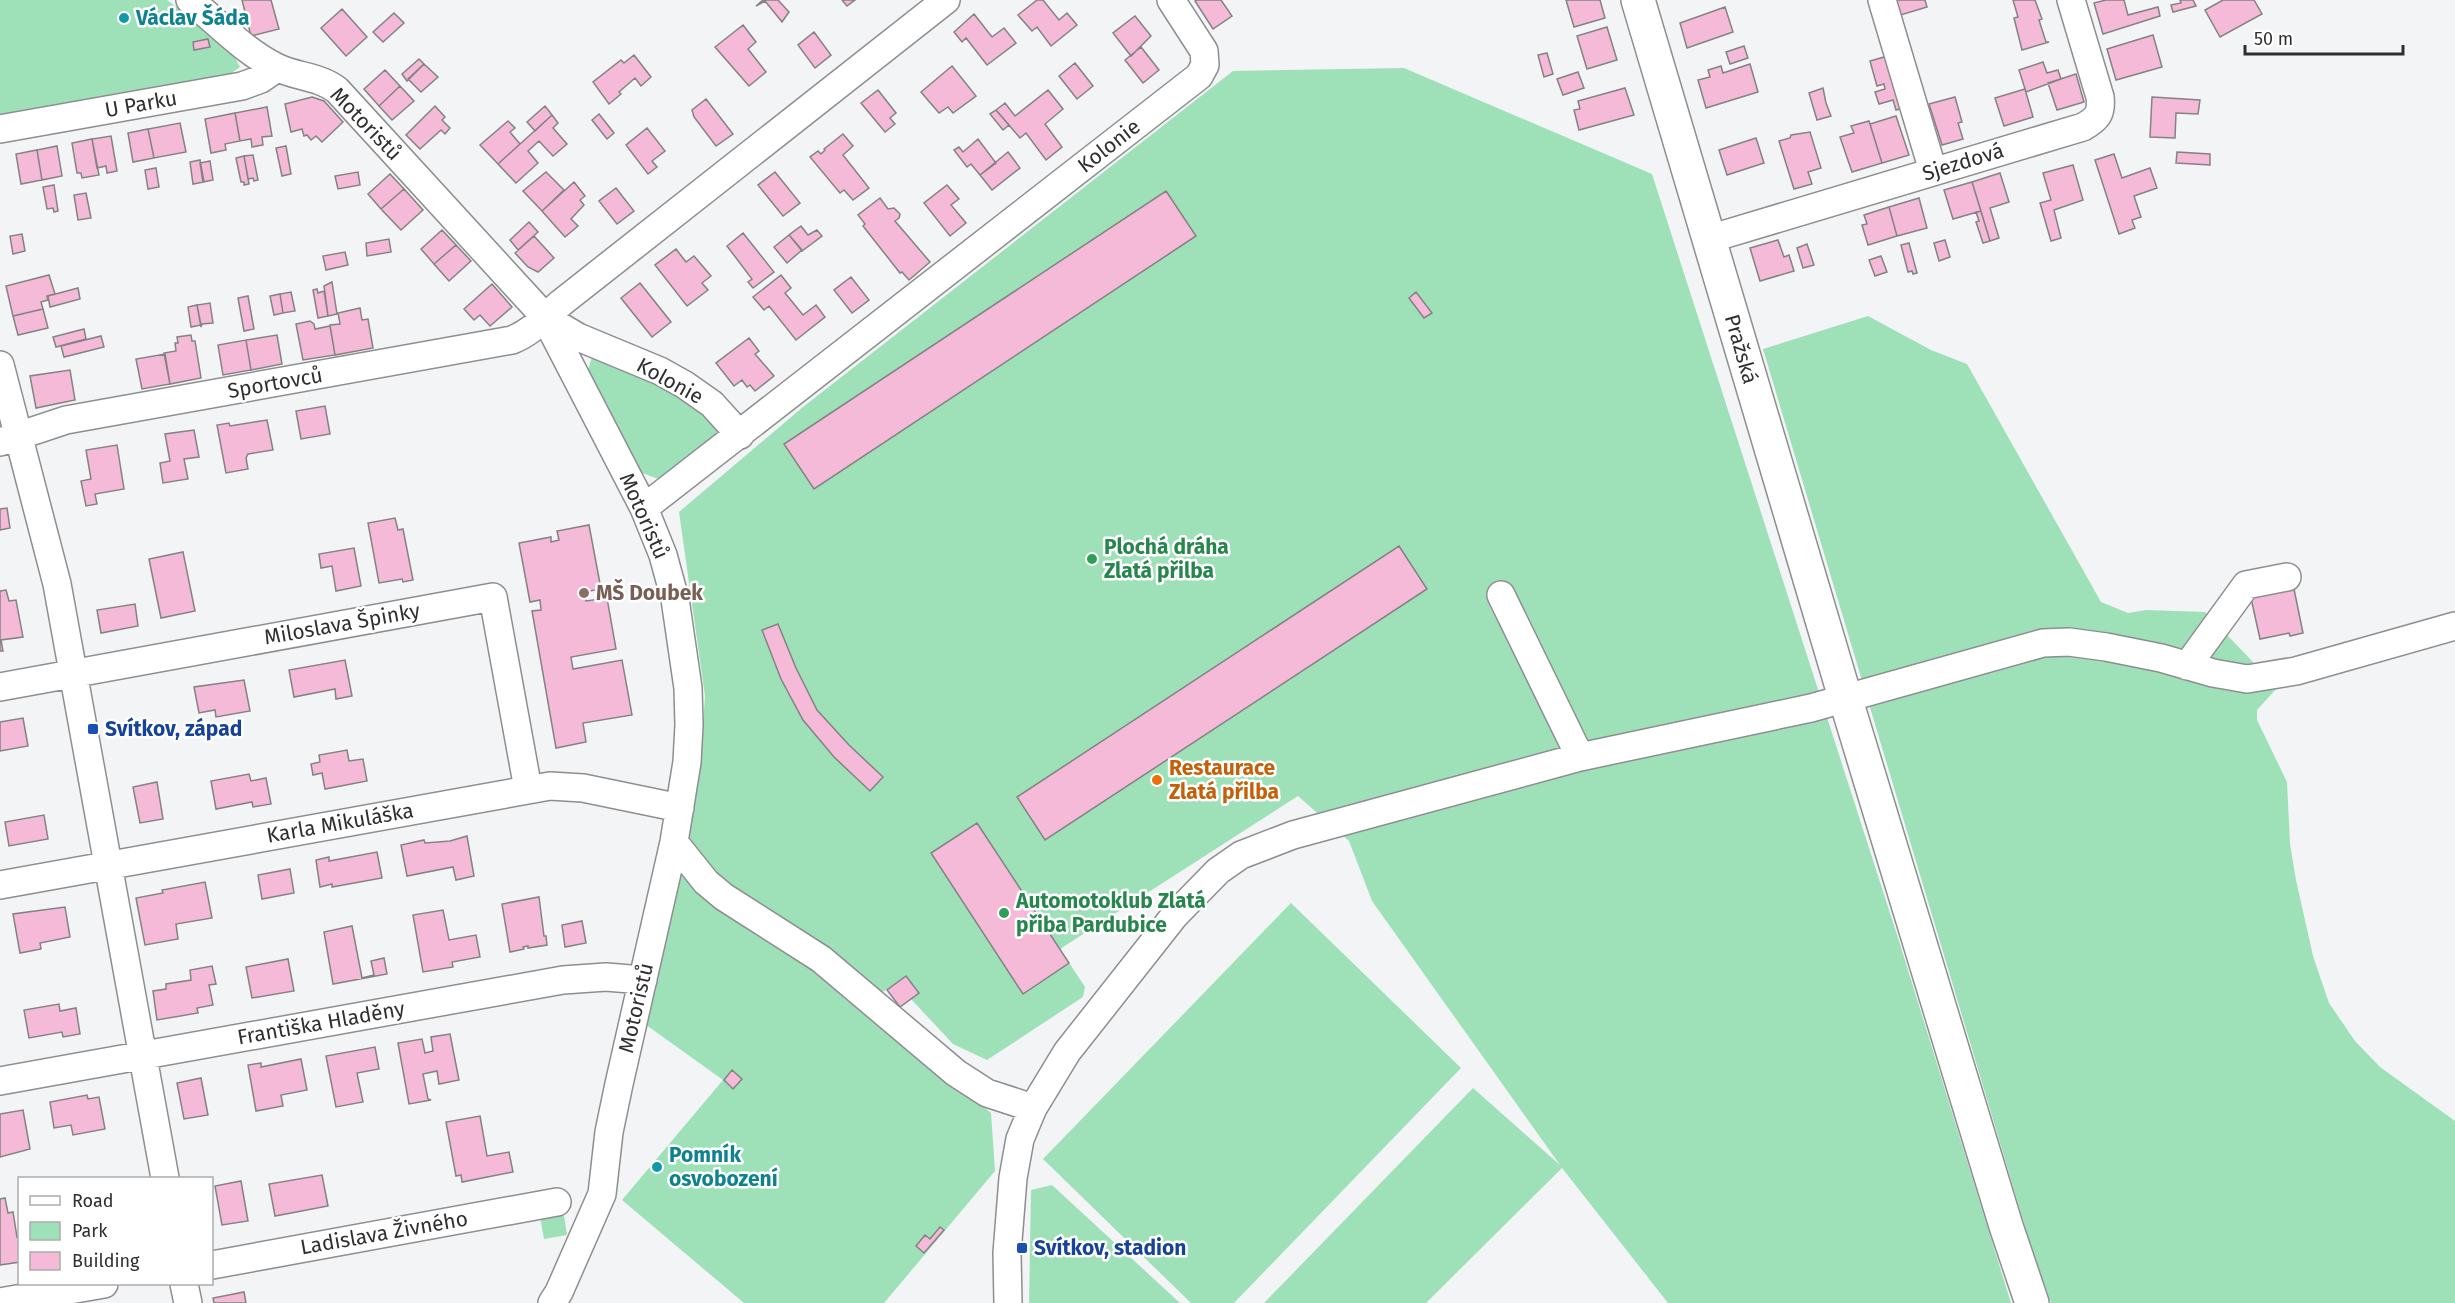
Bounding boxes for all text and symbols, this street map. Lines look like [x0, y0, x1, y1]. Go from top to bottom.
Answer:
place label: Václav Šáda [135, 3, 249, 31]
marker: Václav Šáda [117, 11, 131, 25]
scale bar [2245, 18, 2402, 56]
text: 50 m [2254, 28, 2293, 50]
street label: Motoristů [325, 82, 407, 166]
street label: U Parku [103, 85, 179, 123]
street label: Kolonie [1072, 113, 1146, 179]
street label: Sjezdová [1919, 137, 2007, 187]
street label: Pražská [1719, 311, 1763, 387]
street label: Kolonie [632, 352, 708, 410]
street label: Sportovců [225, 362, 325, 404]
street label: Motoristů [613, 469, 675, 563]
place label: Plochá dráha Zlatá přilba [1104, 534, 1229, 584]
marker: Plochá dráha Zlatá přilba [1085, 552, 1099, 566]
place label: MŠ Doubek [596, 578, 703, 606]
marker: MŠ Doubek [577, 586, 591, 600]
street label: Miloslava Špinky [262, 597, 423, 651]
place label: Svítkov, západ [105, 716, 242, 742]
marker: Svítkov, západ [86, 722, 100, 736]
place label: Restaurace Zlatá přilba [1169, 755, 1279, 805]
marker: Restaurace Zlatá přilba [1150, 773, 1164, 787]
street label: Karla Mikuláška [264, 797, 416, 849]
place label: Automotoklub Zlatá přiba Pardubice [1015, 888, 1206, 938]
marker: Automotoklub Zlatá přiba Pardubice [997, 906, 1011, 920]
street label: Motoristů [613, 960, 659, 1056]
street label: Františka Hladěny [235, 995, 407, 1051]
place label: Pomník osvobození [669, 1142, 778, 1192]
marker: Pomník osvobození [650, 1160, 664, 1174]
legend [18, 1177, 213, 1285]
text: Road [72, 1190, 114, 1212]
street label: Ladislava Živného [298, 1205, 470, 1261]
text: Park [72, 1220, 108, 1242]
place label: Svítkov, stadion [1034, 1235, 1186, 1261]
marker: Svítkov, stadion [1015, 1241, 1029, 1255]
text: Building [72, 1250, 140, 1272]

